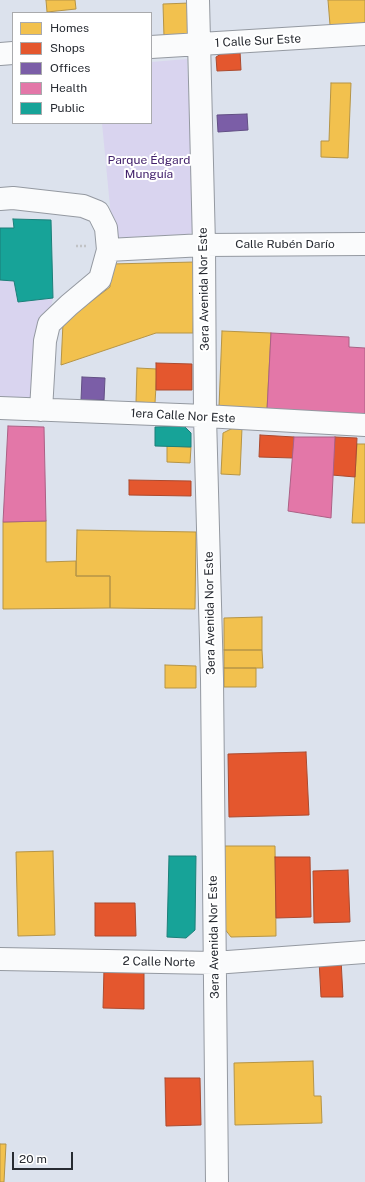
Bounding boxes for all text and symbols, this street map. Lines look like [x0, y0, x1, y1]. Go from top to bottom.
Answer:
legend [12, 12, 152, 124]
text: Homes [50, 21, 89, 35]
street label: 1 Calle Sur Este [214, 32, 302, 50]
text: Shops [50, 41, 85, 55]
text: Offices [50, 61, 90, 75]
text: Health [50, 81, 87, 95]
text: Public [50, 101, 85, 115]
park label: Parque Édgard Munguía [108, 153, 190, 181]
street label: 3era Avenida Nor Este [196, 227, 212, 351]
street label: Calle Rubén Darío [235, 237, 335, 251]
street label: 1era Calle Nor Este [130, 406, 236, 426]
street label: 3era Avenida Nor Este [202, 551, 218, 675]
street label: 3era Avenida Nor Este [206, 875, 222, 999]
street label: 2 Calle Norte [122, 954, 196, 970]
scale bar [14, 1144, 75, 1170]
text: 20 m [19, 1152, 47, 1166]

